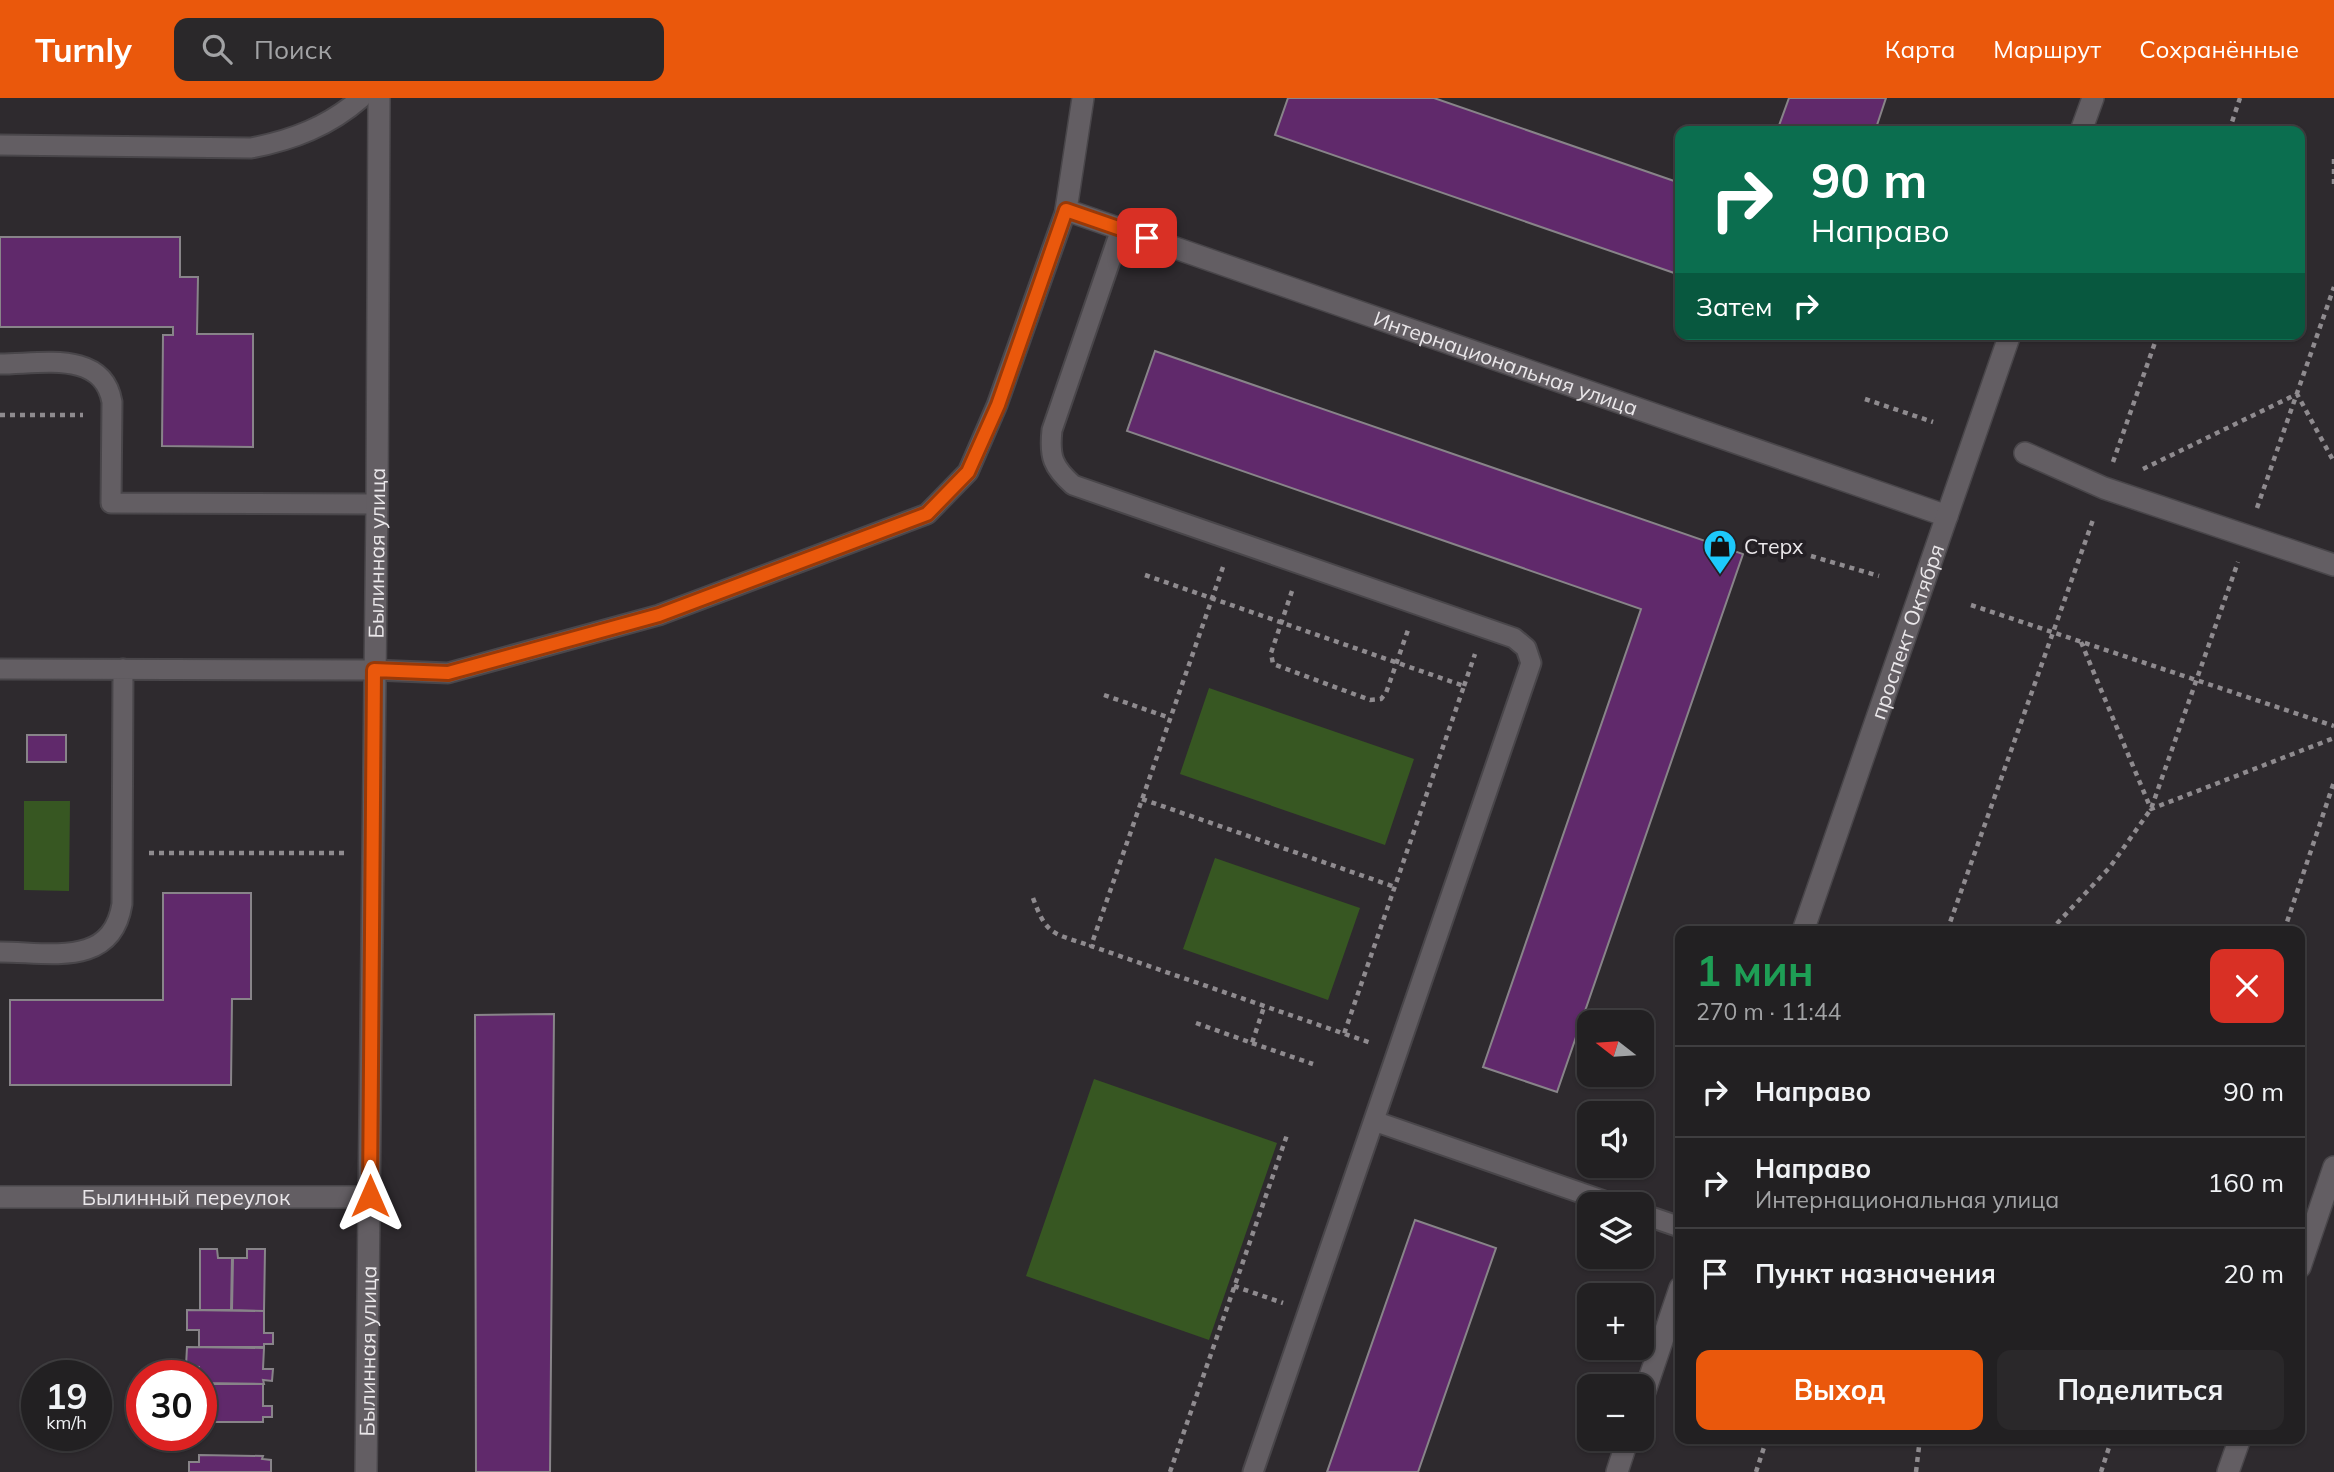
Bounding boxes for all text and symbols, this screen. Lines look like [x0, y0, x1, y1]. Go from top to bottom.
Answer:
search box [174, 18, 664, 81]
text: Turnly [35, 29, 132, 70]
icon: search [198, 30, 236, 68]
text: Поиск [254, 33, 332, 66]
text: Карта [1885, 34, 1955, 64]
text: Маршрут [1993, 34, 2101, 64]
text: Сохранённые [2139, 34, 2299, 64]
text: 90 m [1811, 149, 1927, 210]
icon: right [1696, 154, 1787, 245]
pin [1117, 208, 1177, 268]
text: Направо [1811, 210, 1950, 250]
icon: arrive [1128, 219, 1166, 257]
icon: right [1787, 287, 1825, 325]
text: Затем [1696, 290, 1773, 323]
street label: Интернациональная улица [1370, 305, 1642, 421]
street label: Былинная улица [362, 468, 390, 639]
shop icon: Стерх [1701, 527, 1739, 576]
place label: Стерх [1744, 533, 1804, 559]
street label: проспект Октября [1864, 540, 1949, 723]
text: 1 мин [1696, 944, 1814, 997]
button: close [2210, 949, 2284, 1023]
text: 270 m · 11:44 [1696, 997, 1841, 1026]
north arrow [1577, 1010, 1654, 1087]
map controls [1577, 1010, 1654, 1451]
icon: right [1696, 1073, 1734, 1111]
text: Направо [1755, 1075, 1871, 1108]
text: 90 m [2223, 1075, 2284, 1108]
button: sound [1577, 1101, 1654, 1178]
text: Направо [1755, 1152, 1871, 1185]
position arrow [333, 1159, 407, 1233]
icon: right [1696, 1164, 1734, 1202]
text: 160 m [2208, 1166, 2284, 1199]
street label: Былинный переулок [82, 1184, 291, 1210]
text: Интернациональная улица [1755, 1185, 2059, 1214]
button: layers [1577, 1192, 1654, 1269]
icon: arrive [1696, 1255, 1734, 1293]
text: Пункт назначения [1755, 1257, 1996, 1290]
text: 20 m [2223, 1257, 2284, 1290]
street label: Былинная улица [353, 1265, 381, 1437]
button: + [1577, 1283, 1654, 1360]
button: Выход [1696, 1350, 1983, 1430]
button: Поделиться [1997, 1350, 2284, 1430]
speed limit sign: 30 [126, 1360, 217, 1451]
text: 19 [45, 1374, 88, 1418]
button: − [1577, 1374, 1654, 1451]
text: km/h [46, 1411, 87, 1434]

